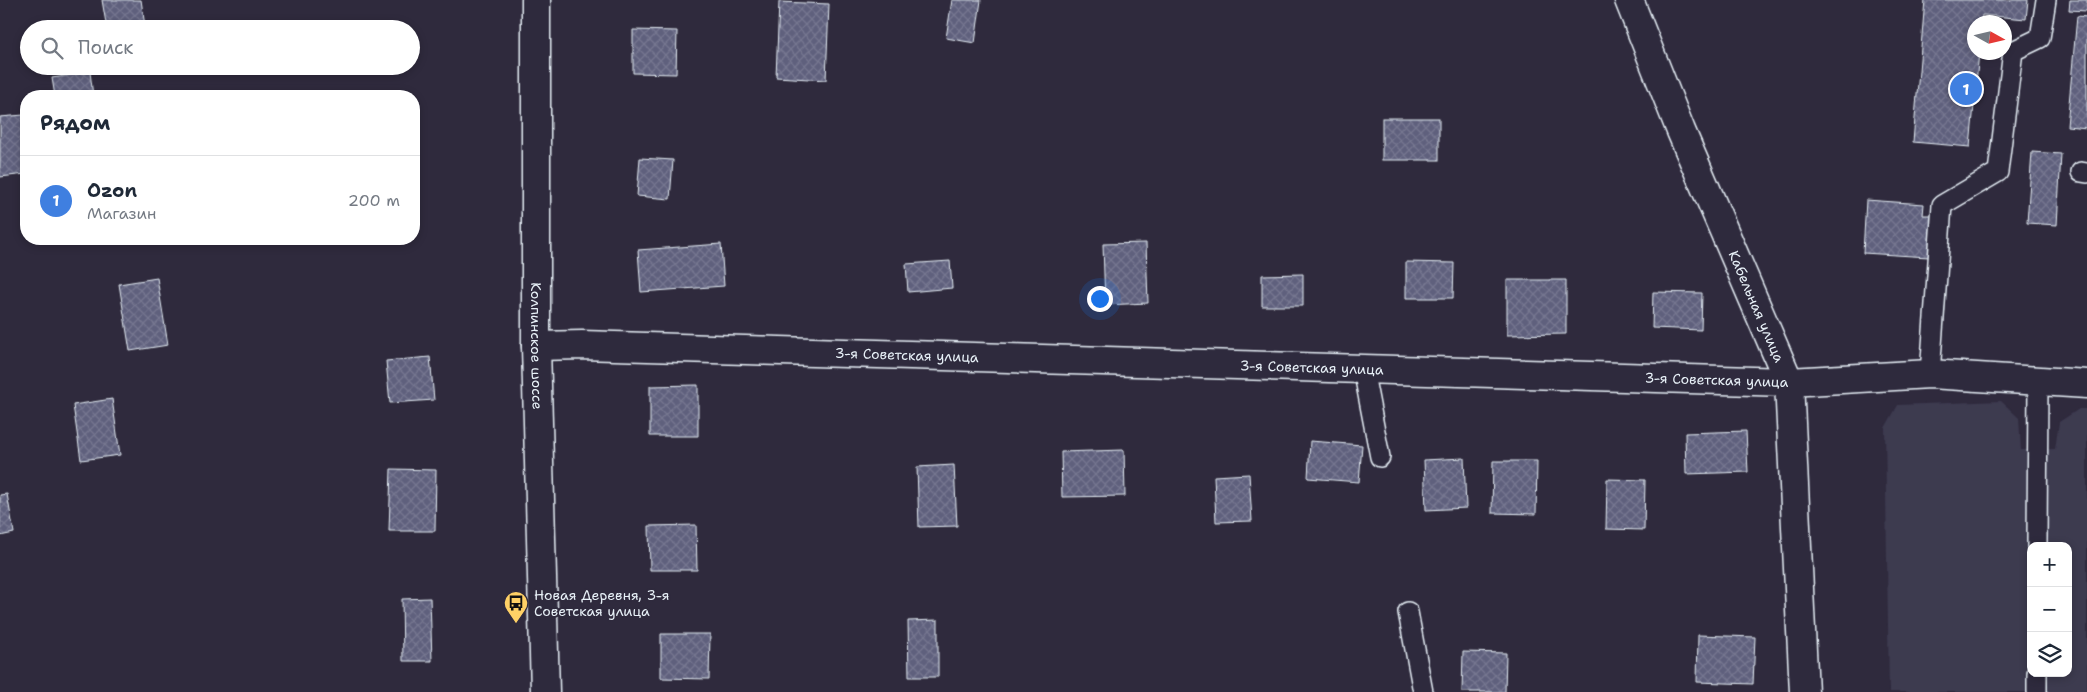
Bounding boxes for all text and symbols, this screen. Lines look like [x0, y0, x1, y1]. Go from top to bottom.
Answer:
north arrow [1967, 15, 2012, 60]
search box [20, 20, 420, 75]
icon: search [38, 34, 66, 62]
text: Поиск [78, 35, 133, 60]
pin: 1 [1950, 70, 1982, 108]
text: Рядом [40, 109, 110, 137]
text: Ozon [87, 178, 137, 203]
text: 1 [52, 190, 60, 211]
text: 200 m [348, 190, 400, 211]
text: Магазин [87, 203, 156, 224]
street label: Кабельная улица [1725, 248, 1789, 365]
street label: Колпинское шоссе [527, 282, 547, 410]
your location [1087, 286, 1113, 312]
street label: 3-я Советская улица [835, 344, 979, 366]
street label: 3-я Советская улица [1240, 356, 1384, 379]
street label: 3-я Советская улица [1644, 369, 1789, 391]
map controls [2027, 542, 2072, 677]
button: + [2027, 542, 2072, 587]
place label: Новая Деревня, 3-я Советская улица [534, 586, 670, 620]
button: − [2027, 587, 2072, 632]
bus stop icon: Новая Деревня, 3-я Советская улица [503, 590, 529, 624]
button: layers [2027, 632, 2072, 677]

